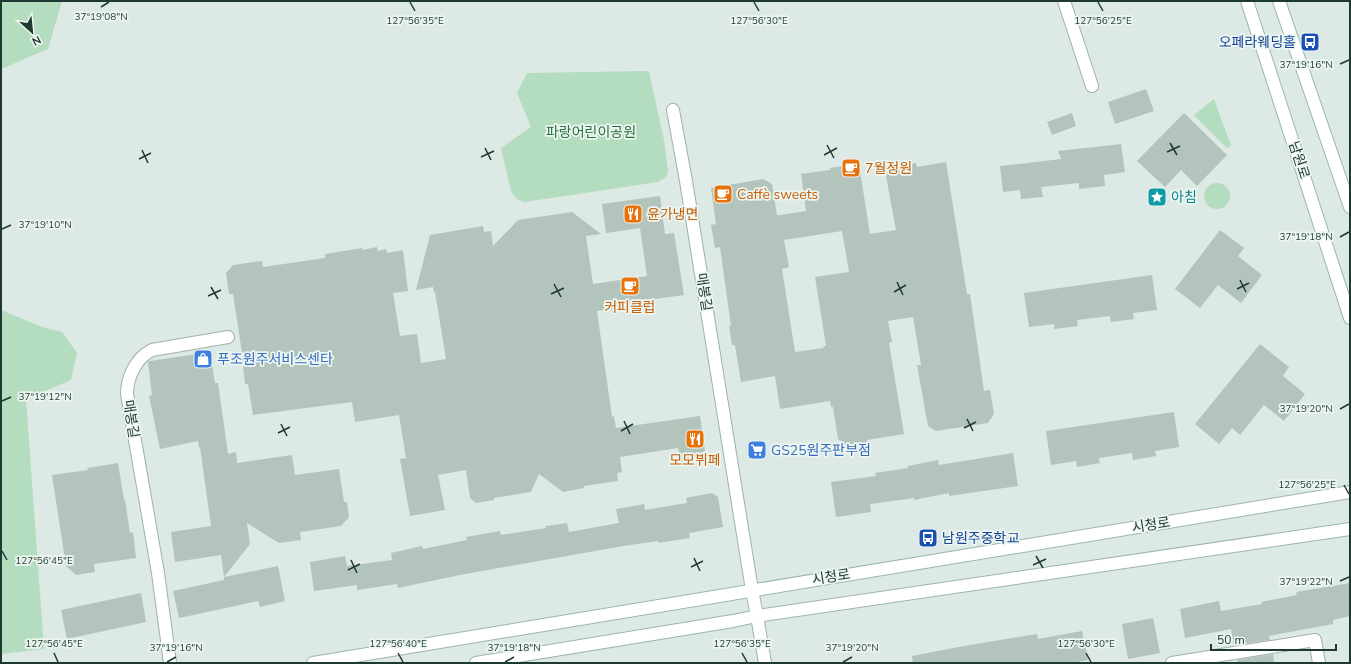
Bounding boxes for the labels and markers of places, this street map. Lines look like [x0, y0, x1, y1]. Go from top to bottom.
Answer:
bus stop icon: 오페라웨딩홀 [1299, 31, 1321, 53]
place label: 오페라웨딩홀 [1219, 33, 1296, 52]
cafe icon: 7월정원 [840, 157, 862, 179]
place label: 7월정원 [865, 159, 912, 178]
cafe icon: Caffè sweets [712, 183, 734, 205]
place label: Caffè sweets [737, 185, 819, 204]
place icon: 아침 [1146, 186, 1168, 208]
place label: 아침 [1171, 188, 1197, 207]
restaurant icon: 윤가냉면 [622, 203, 644, 225]
place label: 윤가냉면 [647, 205, 699, 224]
cafe icon: 커피클럽 [619, 275, 641, 297]
place label: 커피클럽 [604, 298, 656, 317]
shop icon: 푸조원주서비스센타 [192, 348, 214, 370]
place label: 푸조원주서비스센타 [217, 350, 333, 369]
restaurant icon: 모모뷔페 [684, 428, 706, 450]
supermarket icon: GS25원주판부점 [746, 439, 768, 461]
place label: GS25원주판부점 [771, 441, 871, 460]
place label: 모모뷔페 [669, 451, 721, 470]
bus stop icon: 남원주중학교 [917, 527, 939, 549]
place label: 남원주중학교 [942, 529, 1019, 548]

